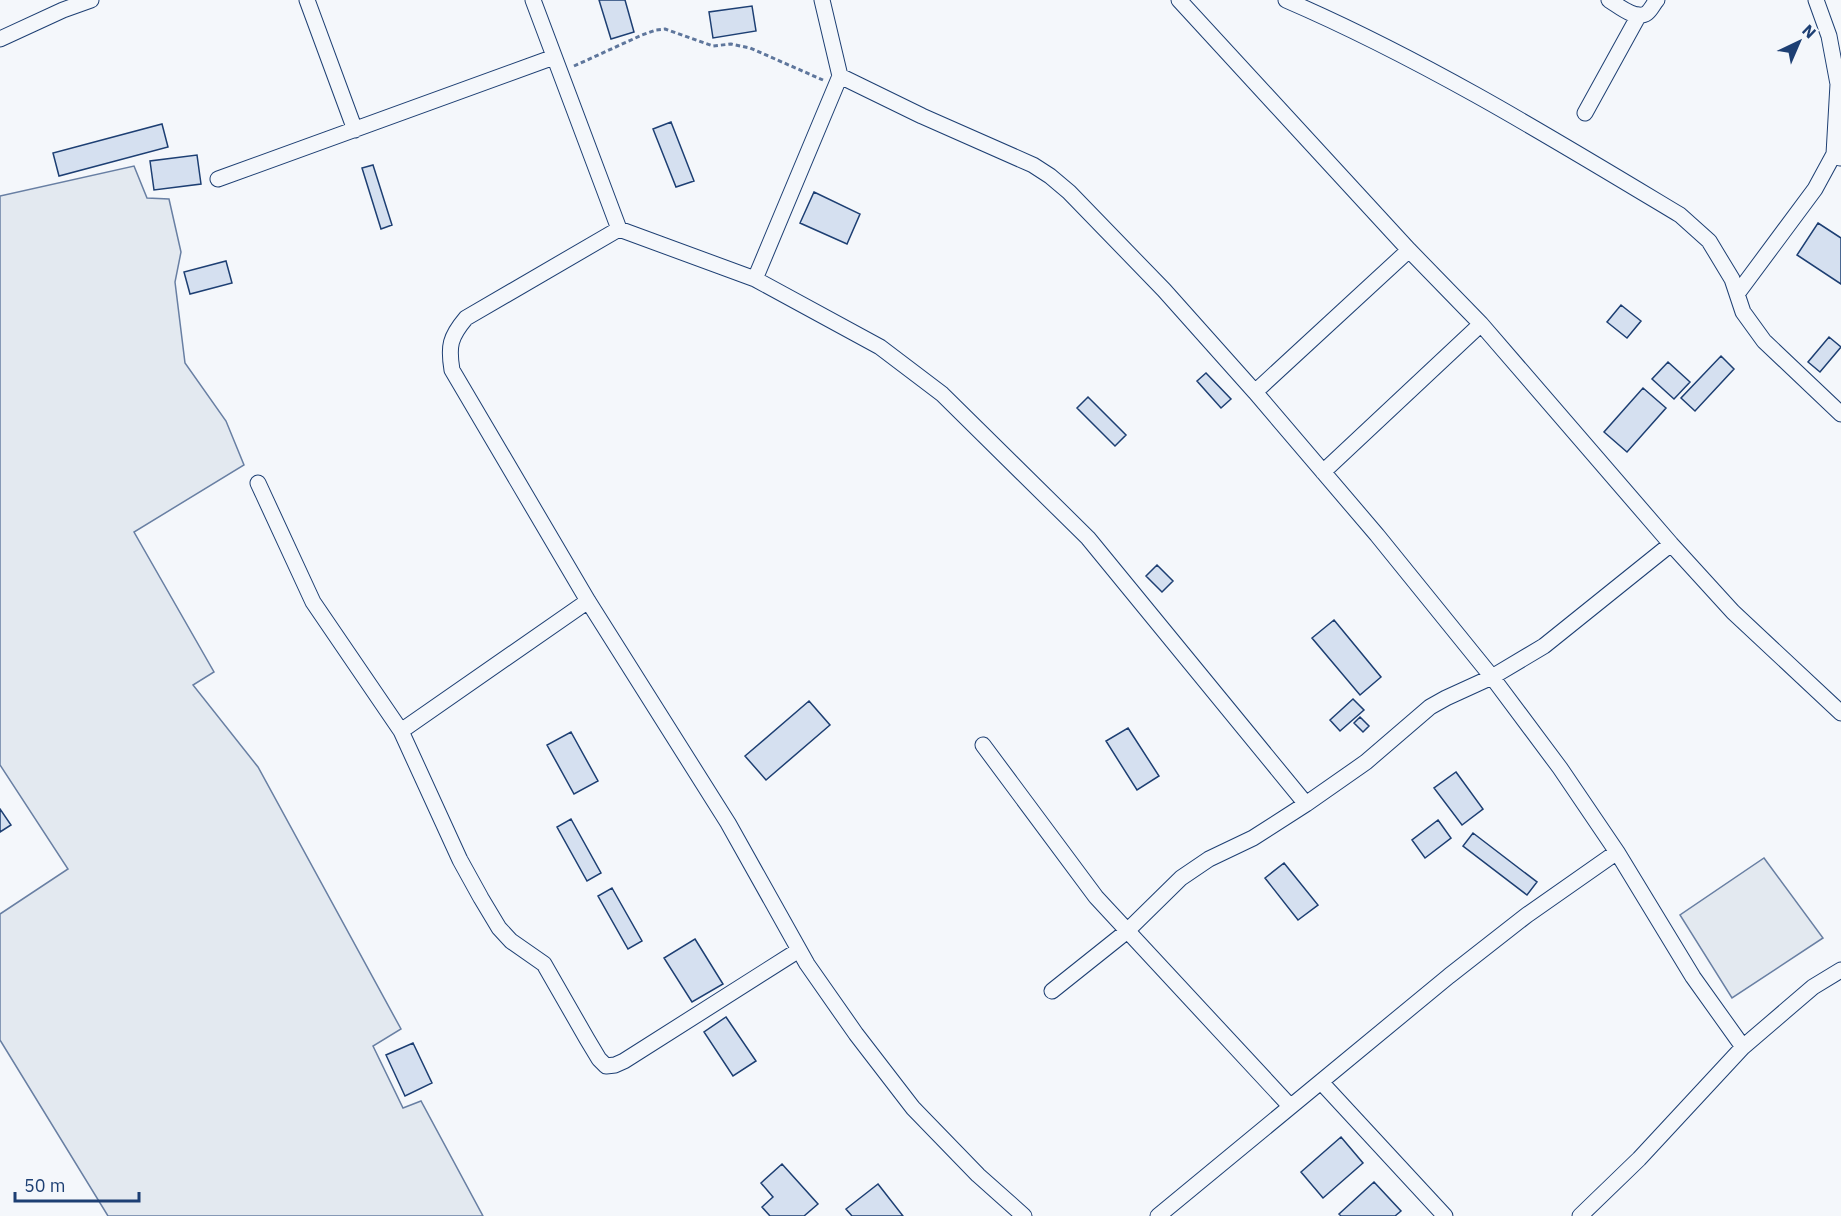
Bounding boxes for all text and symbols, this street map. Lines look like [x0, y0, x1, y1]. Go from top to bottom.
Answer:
north arrow [1769, 12, 1829, 72]
text: N [1798, 20, 1821, 42]
scale bar [15, 1165, 140, 1203]
text: 50 m [24, 1174, 66, 1197]

